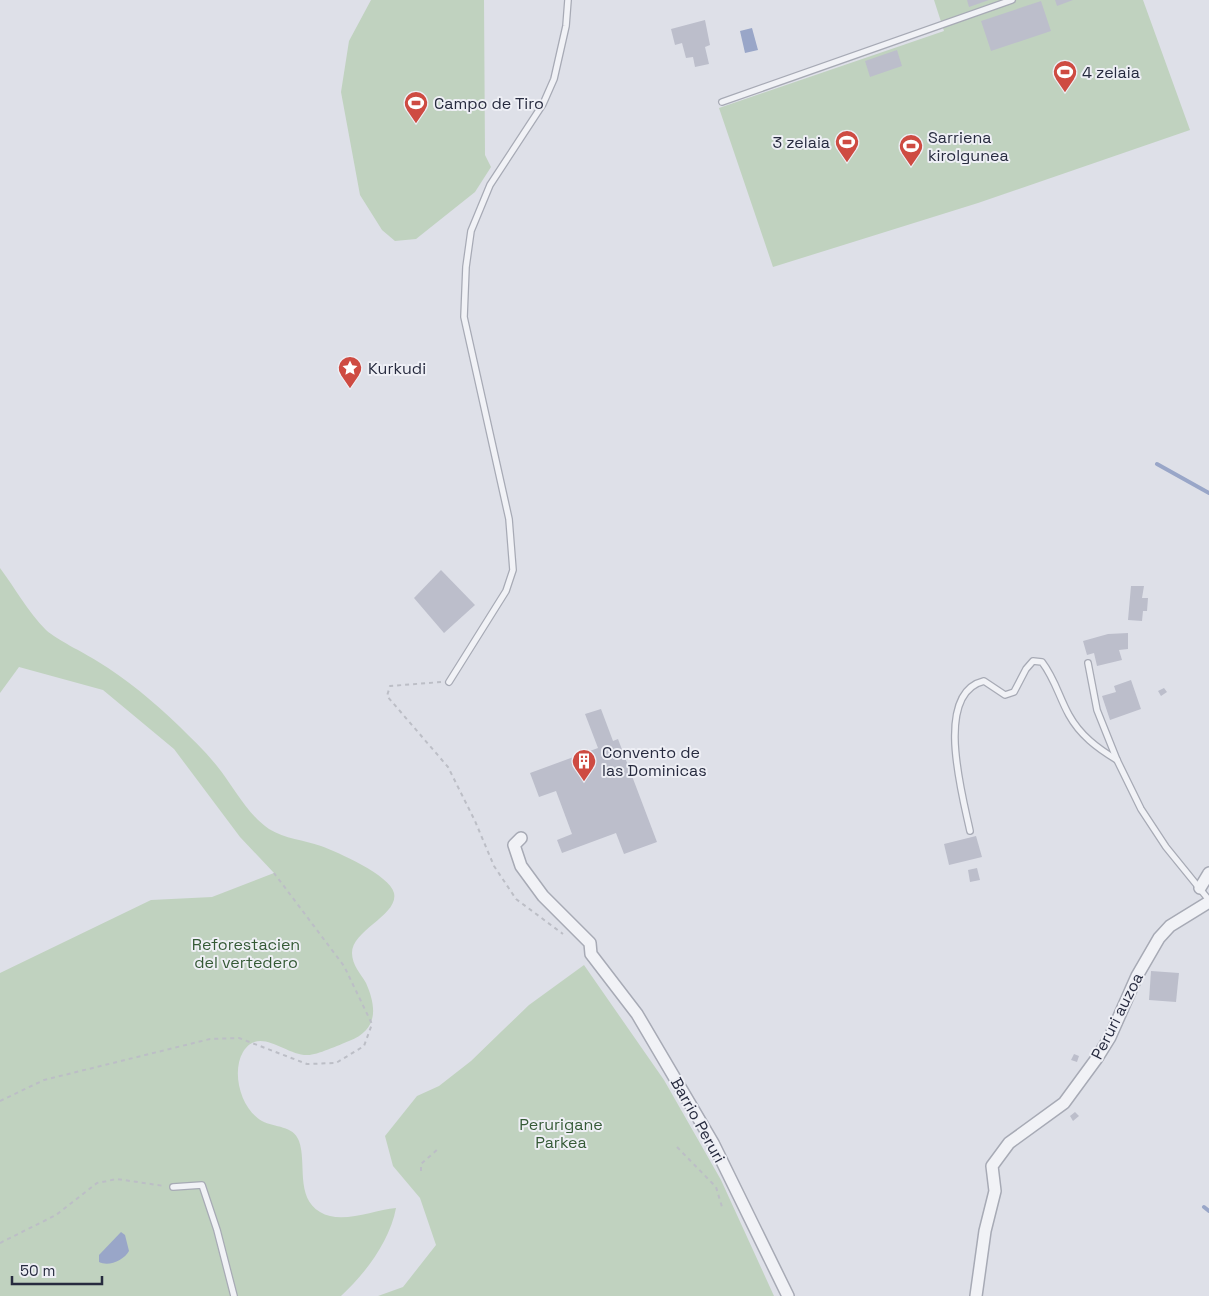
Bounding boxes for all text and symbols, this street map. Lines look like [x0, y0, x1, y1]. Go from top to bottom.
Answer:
sports icon: 4 zelaia [1052, 59, 1078, 93]
place label: 4 zelaia [1082, 62, 1140, 83]
sports icon: Campo de Tiro [403, 90, 429, 124]
place label: Campo de Tiro [434, 93, 544, 114]
place label: Sarriena kirolgunea [928, 127, 1009, 166]
sports icon: 3 zelaia [834, 129, 860, 163]
place label: 3 zelaia [772, 132, 830, 153]
sports icon: Sarriena kirolgunea [898, 133, 924, 167]
place icon: Kurkudi [337, 355, 363, 389]
place label: Kurkudi [368, 358, 426, 379]
place label: Convento de las Dominicas [602, 742, 707, 781]
building icon: Convento de las Dominicas [571, 748, 597, 782]
park label: Reforestacien del vertedero [192, 934, 300, 973]
street label: Peruri auzoa [1086, 969, 1148, 1063]
street label: Barrio Peruri [666, 1074, 730, 1166]
park label: Perurigane Parkea [519, 1114, 603, 1153]
scale bar [12, 1254, 102, 1286]
text: 50 m [20, 1261, 55, 1280]

